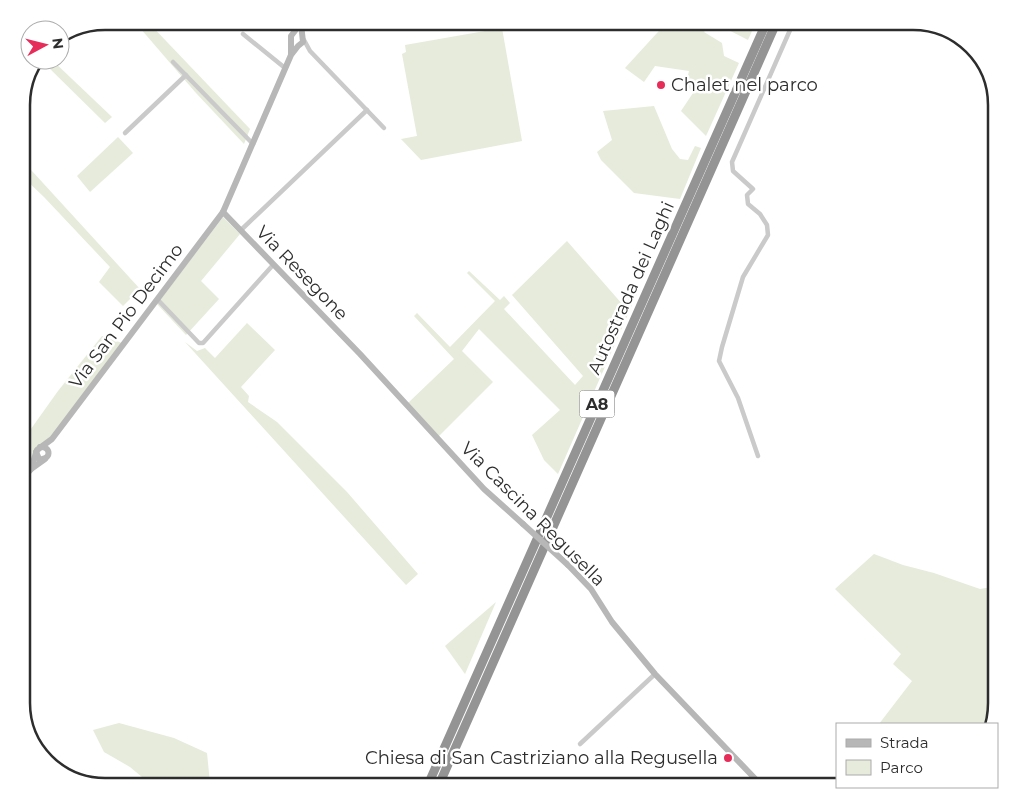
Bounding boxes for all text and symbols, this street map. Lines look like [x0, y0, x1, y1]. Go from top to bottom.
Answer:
north arrow [20, 20, 70, 70]
text: N [48, 37, 68, 50]
place label: Chalet nel parco [671, 74, 818, 96]
marker: Chalet nel parco [655, 79, 667, 91]
street label: Autostrada dei Laghi [583, 198, 679, 378]
street label: Via Resegone [251, 221, 353, 325]
street label: Via San Pio Decimo [64, 239, 188, 393]
road number: A8 [580, 390, 614, 418]
street label: Via Cascina Regusella [456, 437, 610, 591]
legend [836, 723, 998, 788]
text: Strada [880, 733, 929, 752]
place label: Chiesa di San Castriziano alla Regusella [365, 747, 718, 769]
marker: Chiesa di San Castriziano alla Regusella [722, 752, 734, 764]
text: Parco [880, 758, 923, 777]

